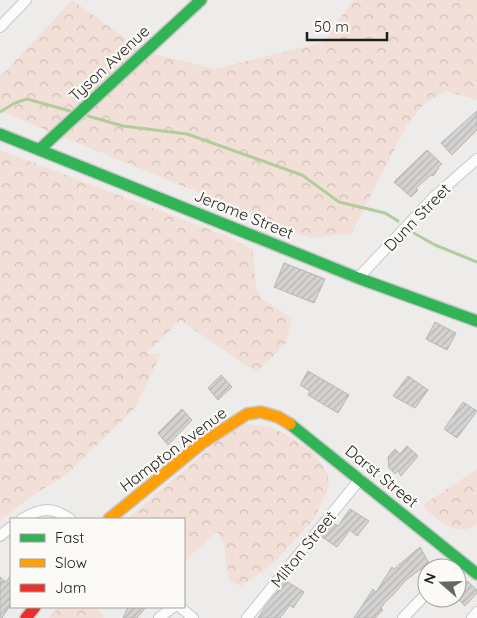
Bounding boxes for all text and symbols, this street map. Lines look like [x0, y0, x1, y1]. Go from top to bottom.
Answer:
scale bar [307, 10, 387, 42]
text: 50 m [314, 17, 349, 36]
street label: Tyson Avenue [65, 21, 153, 105]
street label: Dunn Street [380, 179, 454, 255]
street label: Jerome Street [191, 185, 297, 243]
street label: Hampton Avenue [116, 402, 230, 496]
street label: Darst Street [341, 440, 423, 512]
street label: Milton Street [266, 507, 340, 591]
legend [10, 518, 185, 608]
text: Fast [55, 528, 84, 547]
text: Slow [55, 553, 87, 572]
north arrow [417, 558, 467, 608]
text: N [420, 571, 440, 586]
text: Jam [55, 578, 86, 597]

